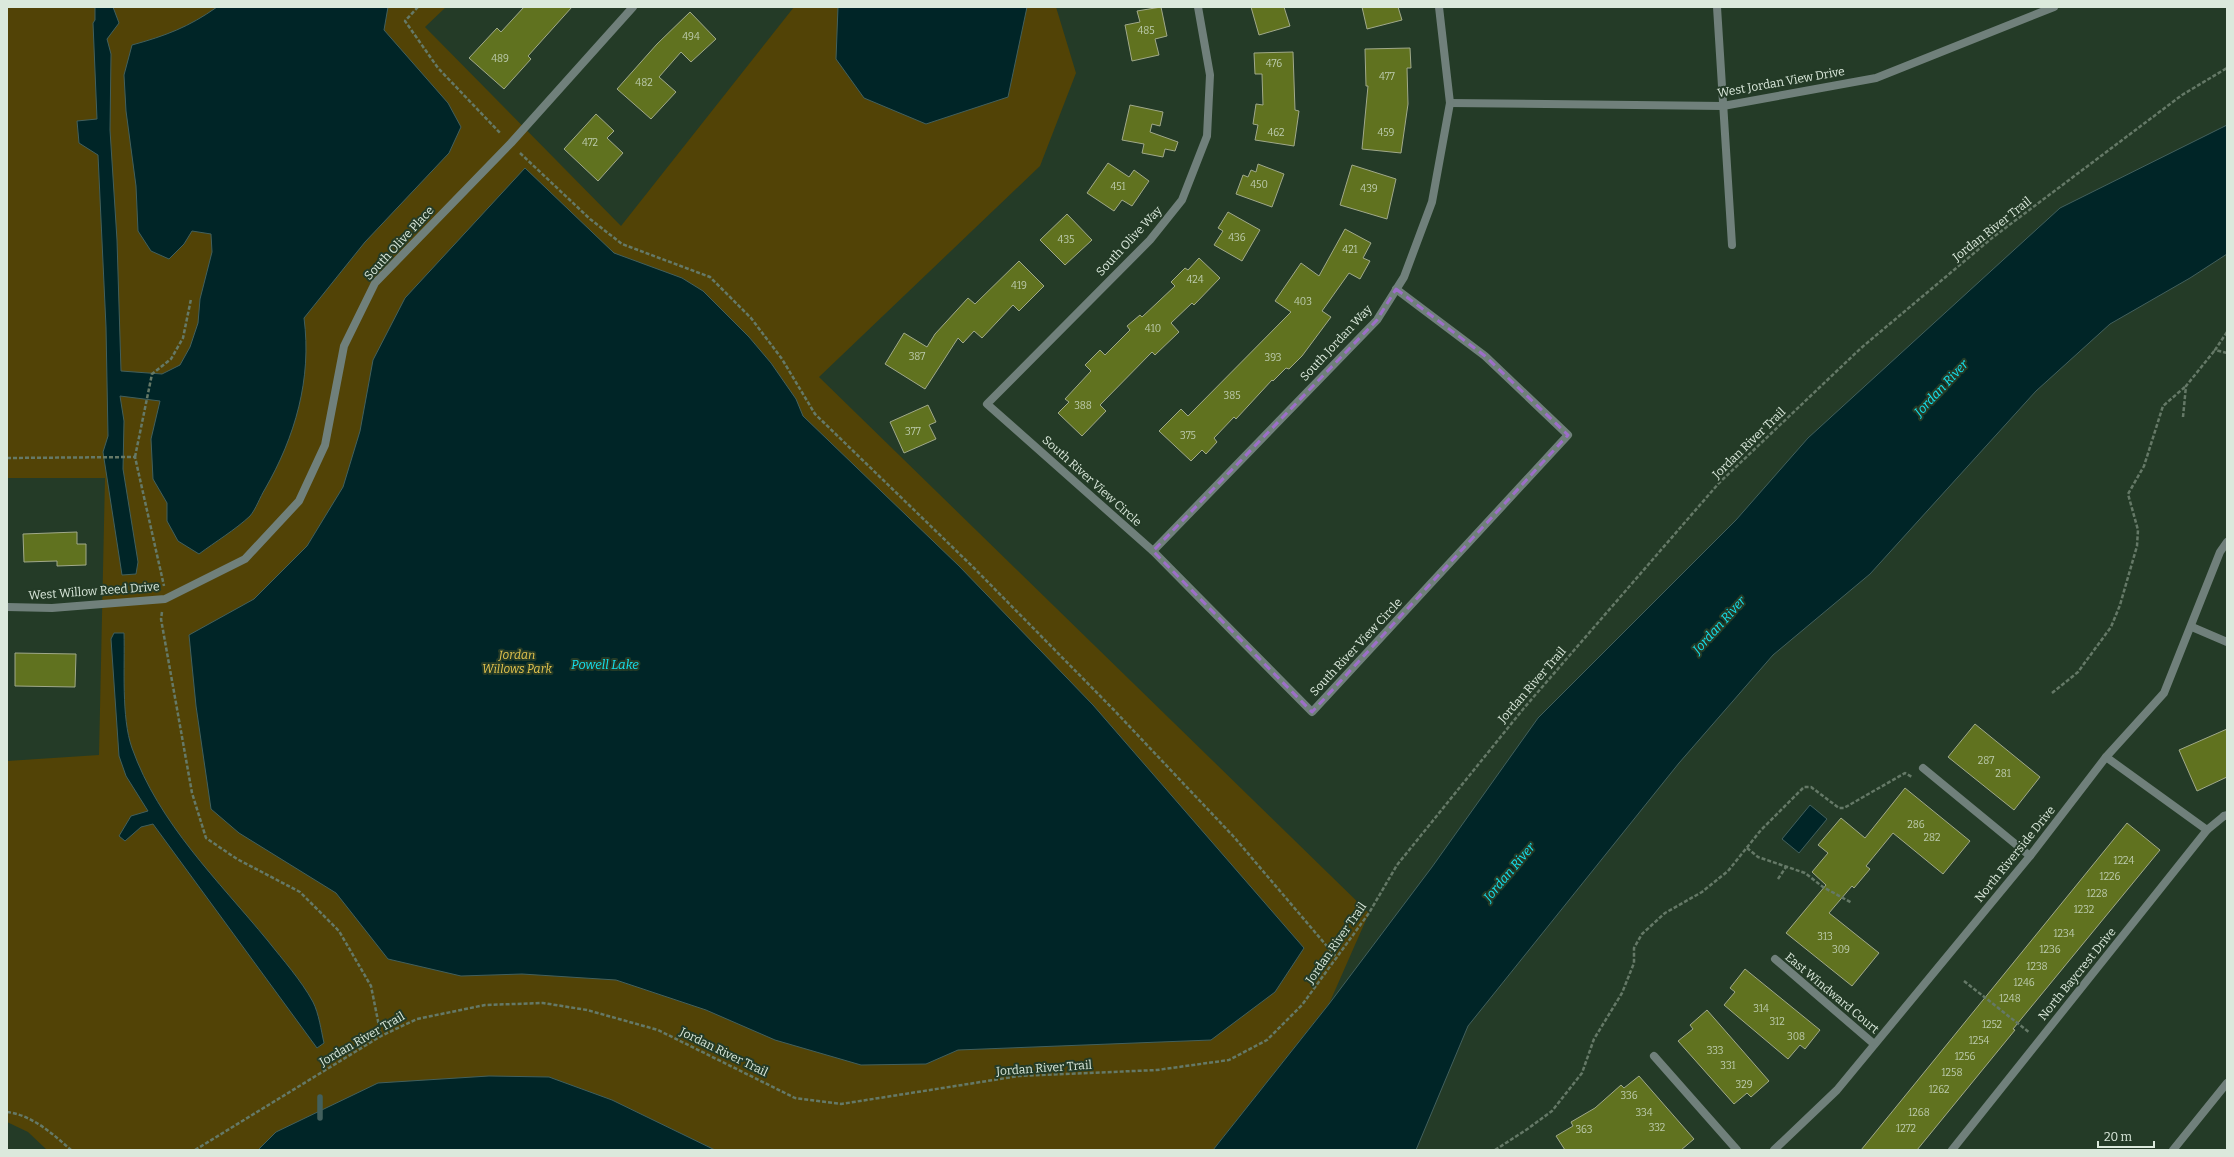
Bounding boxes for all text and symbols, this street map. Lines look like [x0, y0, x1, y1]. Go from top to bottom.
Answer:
house number: 485 [1137, 25, 1155, 37]
house number: 494 [682, 31, 700, 43]
house number: 489 [491, 53, 509, 65]
house number: 476 [1266, 58, 1282, 70]
street label: West Jordan View Drive [1716, 64, 1846, 100]
house number: 477 [1379, 71, 1395, 83]
house number: 482 [635, 77, 653, 89]
house number: 462 [1267, 127, 1285, 139]
house number: 459 [1378, 127, 1395, 139]
house number: 472 [582, 137, 598, 149]
house number: 450 [1250, 179, 1268, 191]
house number: 451 [1110, 181, 1126, 193]
house number: 439 [1360, 183, 1378, 195]
street label: Jordan River Trail [1949, 194, 2035, 265]
street label: South Olive Place [361, 203, 437, 283]
street label: South Olive Way [1093, 203, 1165, 279]
house number: 436 [1228, 232, 1246, 244]
house number: 435 [1058, 234, 1074, 246]
house number: 421 [1342, 244, 1358, 256]
house number: 424 [1186, 274, 1204, 286]
house number: 419 [1011, 280, 1027, 292]
house number: 403 [1294, 296, 1312, 308]
street label: South Jordan Way [1297, 302, 1375, 384]
house number: 410 [1145, 323, 1161, 335]
house number: 387 [909, 351, 925, 363]
house number: 393 [1264, 352, 1282, 364]
water label: Jordan River [1910, 356, 1971, 420]
house number: 385 [1223, 390, 1241, 402]
house number: 388 [1074, 400, 1092, 412]
street label: Jordan River Trail [1709, 404, 1789, 482]
house number: 377 [905, 426, 921, 438]
house number: 375 [1180, 430, 1196, 442]
street label: South River View Circle [1040, 433, 1144, 529]
street label: West Willow Reed Drive [28, 579, 160, 603]
water label: Jordan River [1689, 593, 1749, 657]
street label: South River View Circle [1307, 595, 1405, 699]
street label: Jordan River Trail [1495, 644, 1569, 727]
park label: Jordan Willows Park [482, 648, 552, 676]
water label: Powell Lake [571, 657, 639, 672]
house number: 287 [1978, 755, 1994, 767]
house number: 281 [1995, 768, 2011, 780]
street label: North Riverside Drive [1972, 803, 2058, 905]
house number: 286 [1907, 819, 1925, 831]
house number: 282 [1924, 832, 1940, 844]
water label: Jordan River [1480, 839, 1538, 905]
house number: 1224 [2114, 855, 2135, 867]
house number: 1226 [2100, 871, 2121, 883]
house number: 1228 [2087, 888, 2107, 900]
street label: Jordan River Trail [1302, 899, 1370, 987]
house number: 1232 [2074, 904, 2094, 916]
street label: North Baycrest Drive [2035, 925, 2119, 1023]
house number: 1234 [2053, 928, 2075, 940]
house number: 313 [1817, 931, 1833, 943]
house number: 309 [1832, 944, 1850, 956]
house number: 1236 [2039, 944, 2061, 956]
street label: East Windward Court [1782, 950, 1882, 1037]
house number: 1238 [2026, 961, 2048, 973]
house number: 1246 [2013, 977, 2035, 989]
house number: 1248 [1999, 993, 2021, 1005]
house number: 314 [1753, 1003, 1769, 1015]
street label: Jordan River Trail [316, 1009, 408, 1070]
house number: 312 [1769, 1016, 1785, 1028]
house number: 1252 [1982, 1019, 2002, 1031]
street label: Jordan River Trail [677, 1024, 771, 1080]
house number: 308 [1787, 1031, 1805, 1043]
house number: 1254 [1969, 1035, 1989, 1047]
house number: 333 [1707, 1045, 1724, 1057]
house number: 1256 [1955, 1051, 1975, 1063]
street label: Jordan River Trail [995, 1058, 1093, 1078]
house number: 331 [1720, 1060, 1736, 1072]
house number: 1258 [1942, 1067, 1962, 1079]
house number: 329 [1736, 1079, 1753, 1091]
house number: 1262 [1929, 1084, 1949, 1096]
house number: 336 [1620, 1090, 1638, 1102]
house number: 334 [1635, 1107, 1653, 1119]
house number: 1268 [1908, 1107, 1930, 1119]
house number: 332 [1649, 1122, 1665, 1134]
house number: 1272 [1896, 1123, 1916, 1135]
scale bar [2098, 1123, 2154, 1149]
house number: 363 [1575, 1124, 1593, 1136]
text: 20 m [2104, 1130, 2133, 1144]

